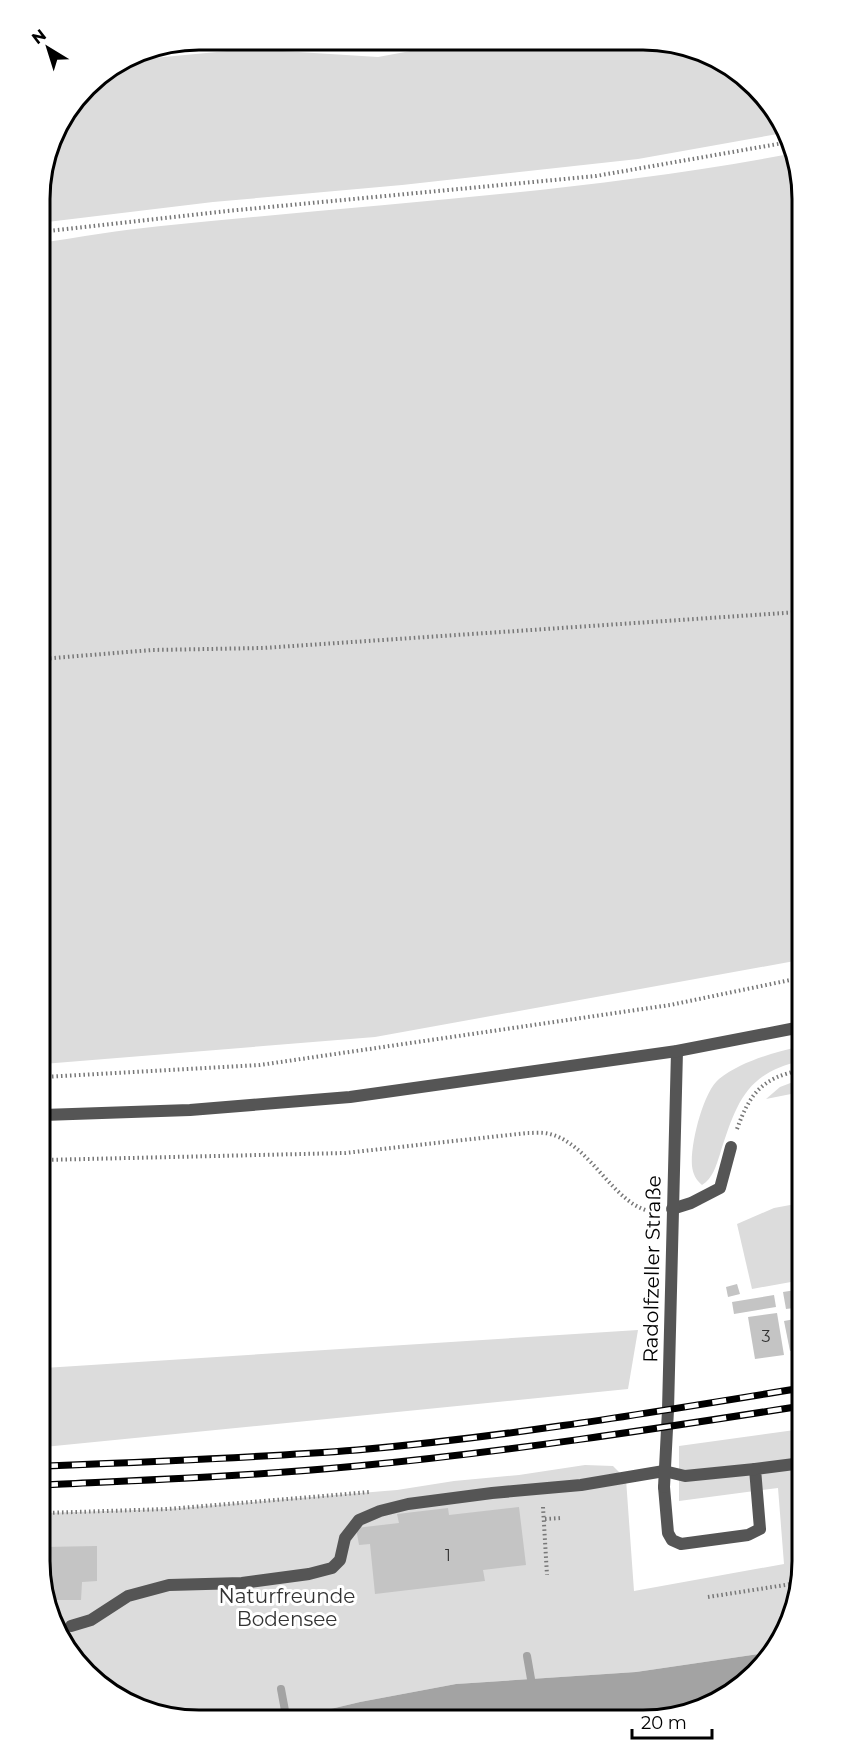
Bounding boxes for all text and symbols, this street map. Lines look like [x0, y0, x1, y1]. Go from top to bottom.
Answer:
north arrow [18, 18, 78, 78]
text: N [28, 25, 50, 48]
street label: Radolfzeller Straße [638, 1175, 666, 1363]
house number: 3 [761, 1327, 771, 1346]
house number: 1 [445, 1546, 451, 1565]
park label: Naturfreunde Bodensee [219, 1584, 355, 1631]
scale bar [632, 1702, 712, 1740]
text: 20 m [641, 1712, 687, 1734]

